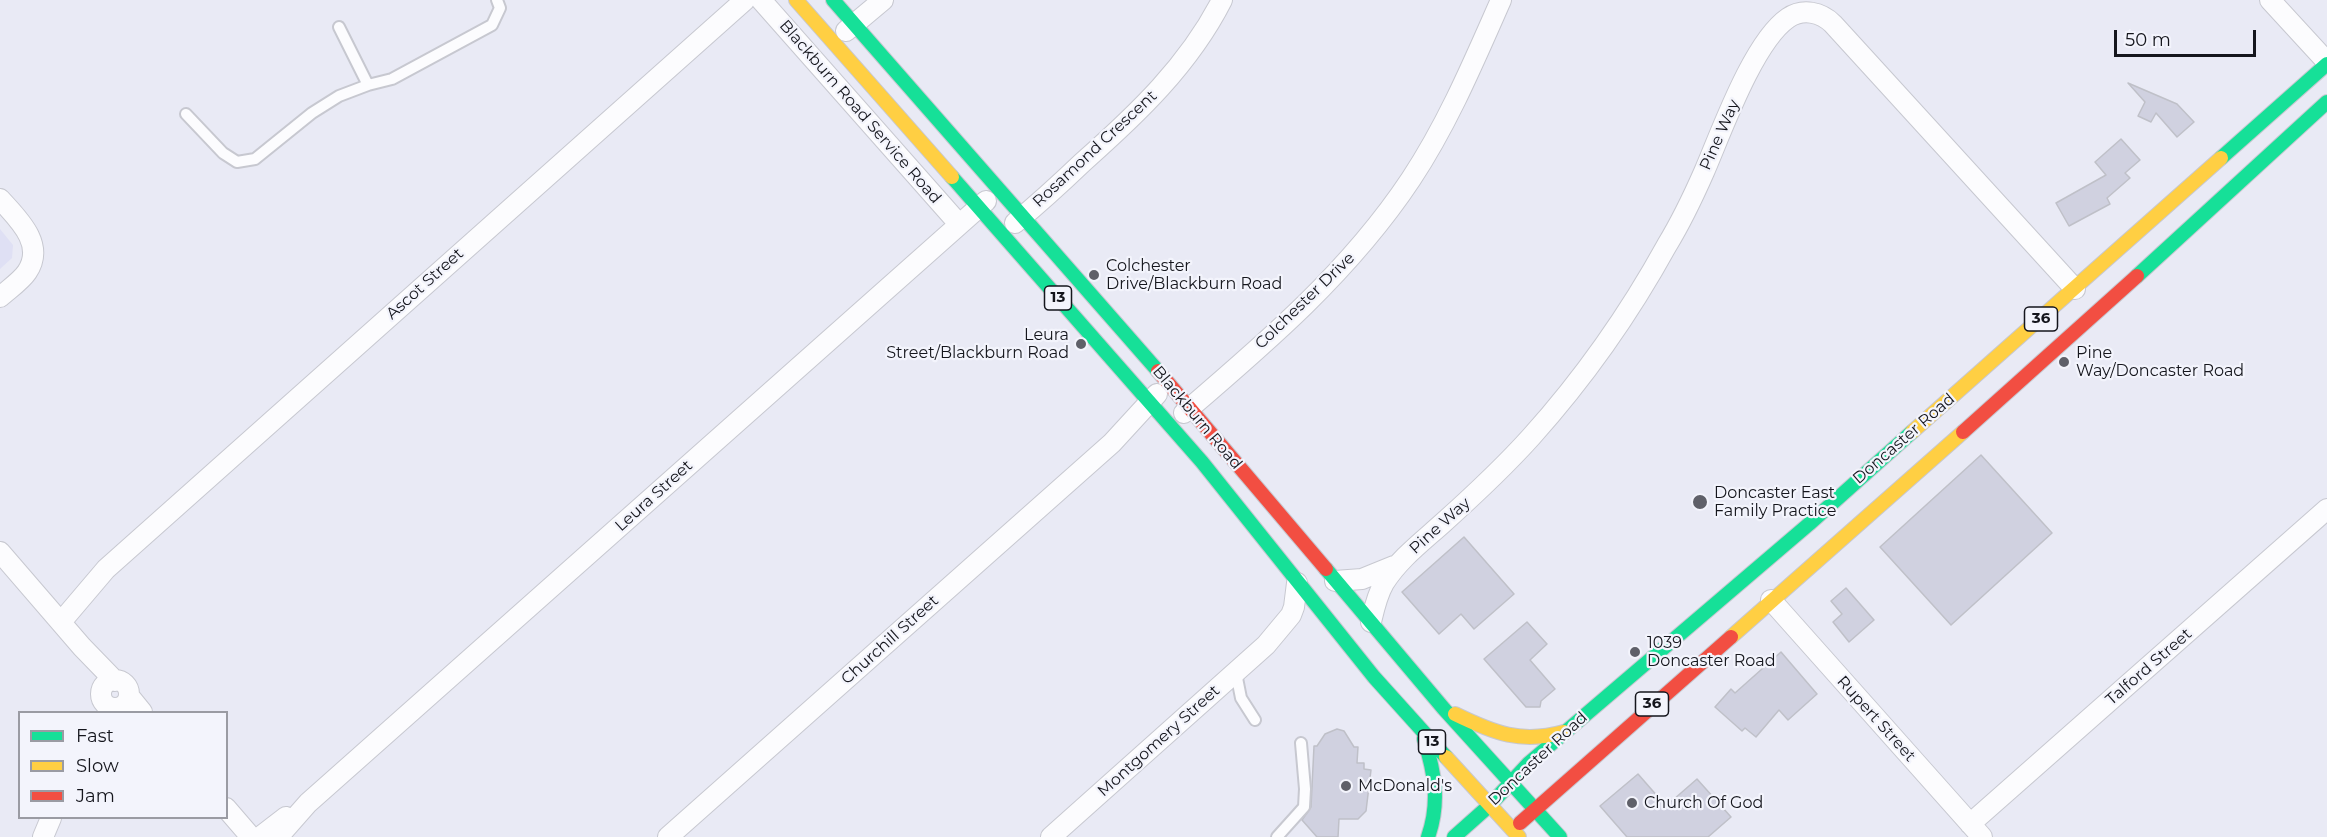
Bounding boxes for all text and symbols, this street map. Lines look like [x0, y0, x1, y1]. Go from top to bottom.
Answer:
street label: Blackburn Road Service Road [775, 16, 945, 208]
scale bar [2117, 18, 2260, 56]
text: 50 m [2125, 29, 2171, 51]
street label: Rosamond Crescent [1029, 87, 1161, 211]
street label: Pine Way [1696, 97, 1744, 173]
street label: Ascot Street [382, 244, 468, 324]
street label: Colchester Drive [1251, 249, 1359, 353]
place label: Colchester Drive/Blackburn Road [1106, 256, 1282, 294]
marker: Colchester Drive/Blackburn Road [1087, 268, 1101, 282]
road number: 13 [1044, 286, 1072, 310]
road number: 36 [2024, 307, 2058, 331]
place label: Leura Street/Blackburn Road [886, 325, 1069, 363]
marker: Leura Street/Blackburn Road [1074, 337, 1088, 351]
place label: Pine Way/Doncaster Road [2076, 343, 2244, 381]
marker: Pine Way/Doncaster Road [2057, 355, 2071, 369]
street label: Blackburn Road [1148, 362, 1246, 474]
street label: Doncaster Road [1849, 390, 1959, 488]
street label: Leura Street [611, 456, 697, 536]
place label: Doncaster East Family Practice [1714, 483, 1836, 521]
marker: Doncaster East Family Practice [1691, 493, 1709, 511]
street label: Pine Way [1406, 494, 1474, 558]
street label: Churchill Street [837, 591, 943, 689]
street label: Talford Street [2102, 625, 2196, 709]
place label: 1039 Doncaster Road [1647, 633, 1776, 671]
marker: 1039 Doncaster Road [1628, 645, 1642, 659]
street label: Rupert Street [1833, 672, 1919, 766]
street label: Montgomery Street [1094, 681, 1224, 801]
road number: 36 [1636, 692, 1668, 716]
street label: Doncaster Road [1484, 708, 1592, 810]
legend [18, 711, 228, 819]
text: Fast [76, 725, 114, 747]
road number: 13 [1418, 730, 1446, 754]
text: Slow [76, 755, 119, 777]
place label: McDonald's [1358, 776, 1452, 796]
marker: McDonald's [1339, 779, 1353, 793]
text: Jam [76, 785, 115, 807]
place label: Church Of God [1644, 793, 1763, 813]
marker: Church Of God [1625, 796, 1639, 810]

